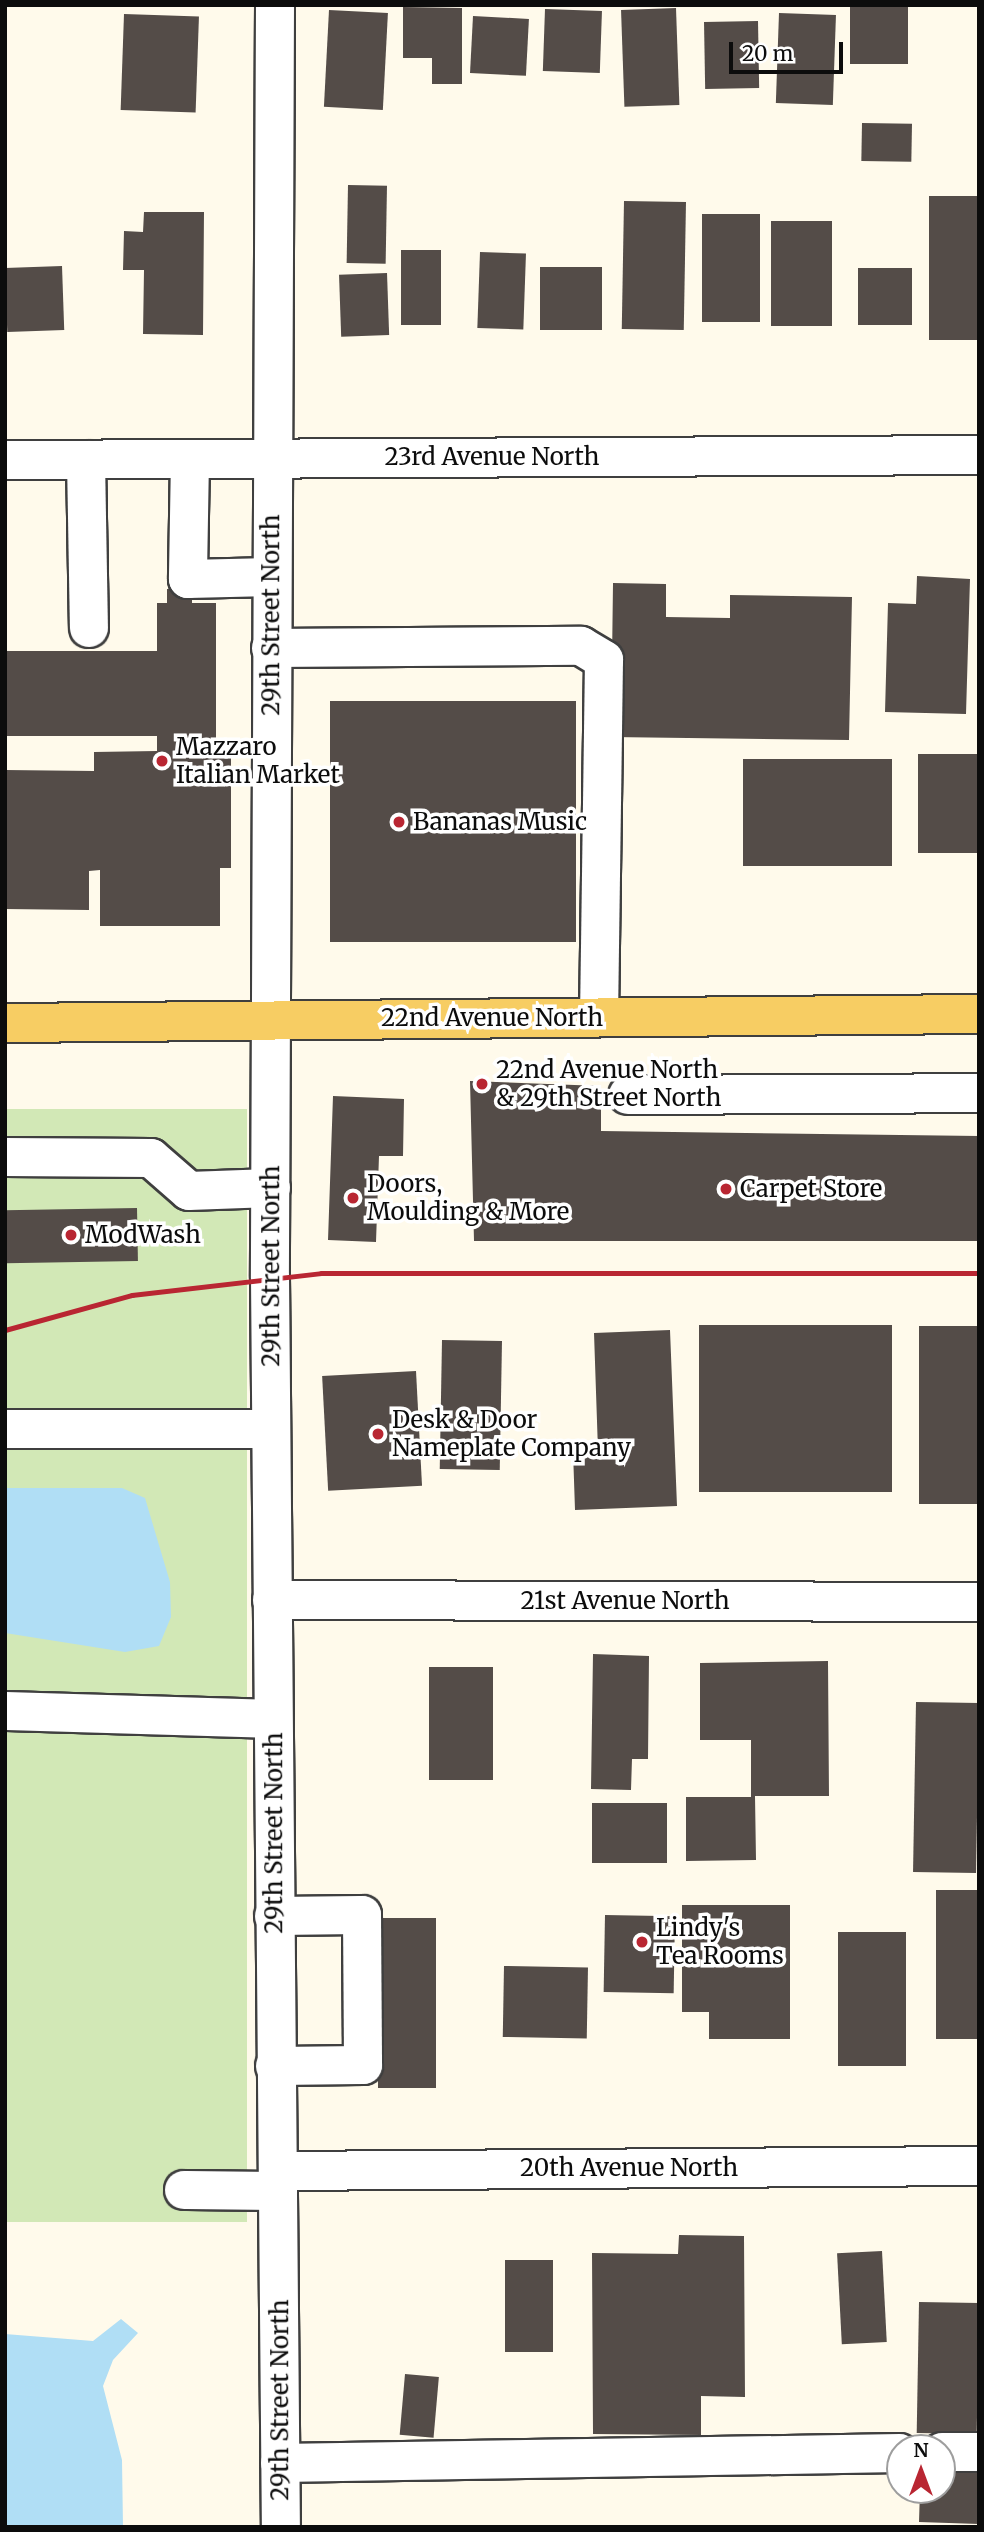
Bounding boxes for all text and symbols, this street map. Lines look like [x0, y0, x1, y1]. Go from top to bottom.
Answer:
scale bar [732, 28, 846, 72]
text: 20 m [742, 40, 793, 67]
street label: 23rd Avenue North [385, 443, 599, 471]
street label: 29th Street North [257, 514, 285, 716]
place label: Mazzaro Italian Market [176, 733, 340, 789]
marker: Mazzaro Italian Market [154, 753, 170, 769]
place label: Bananas Music [413, 808, 587, 836]
marker: Bananas Music [391, 814, 407, 830]
street label: 22nd Avenue North [381, 1004, 603, 1032]
place label: 22nd Avenue North & 29th Street North [496, 1056, 721, 1112]
marker: 22nd Avenue North & 29th Street North [474, 1076, 490, 1092]
street label: 29th Street North [257, 1165, 285, 1367]
place label: Doors, Moulding & More [367, 1170, 569, 1226]
place label: Carpet Store [740, 1175, 882, 1203]
marker: Carpet Store [718, 1181, 734, 1197]
marker: Doors, Moulding & More [345, 1190, 361, 1206]
place label: ModWash [85, 1221, 201, 1249]
marker: ModWash [63, 1227, 79, 1243]
place label: Desk & Door Nameplate Company [392, 1406, 631, 1462]
marker: Desk & Door Nameplate Company [370, 1426, 386, 1442]
street label: 21st Avenue North [520, 1587, 730, 1615]
street label: 29th Street North [260, 1732, 288, 1934]
place label: Lindy's Tea Rooms [656, 1914, 784, 1970]
marker: Lindy's Tea Rooms [634, 1934, 650, 1950]
street label: 20th Avenue North [520, 2154, 738, 2182]
street label: 29th Street North [266, 2299, 294, 2501]
north arrow [886, 2434, 956, 2504]
text: N [913, 2438, 929, 2462]

